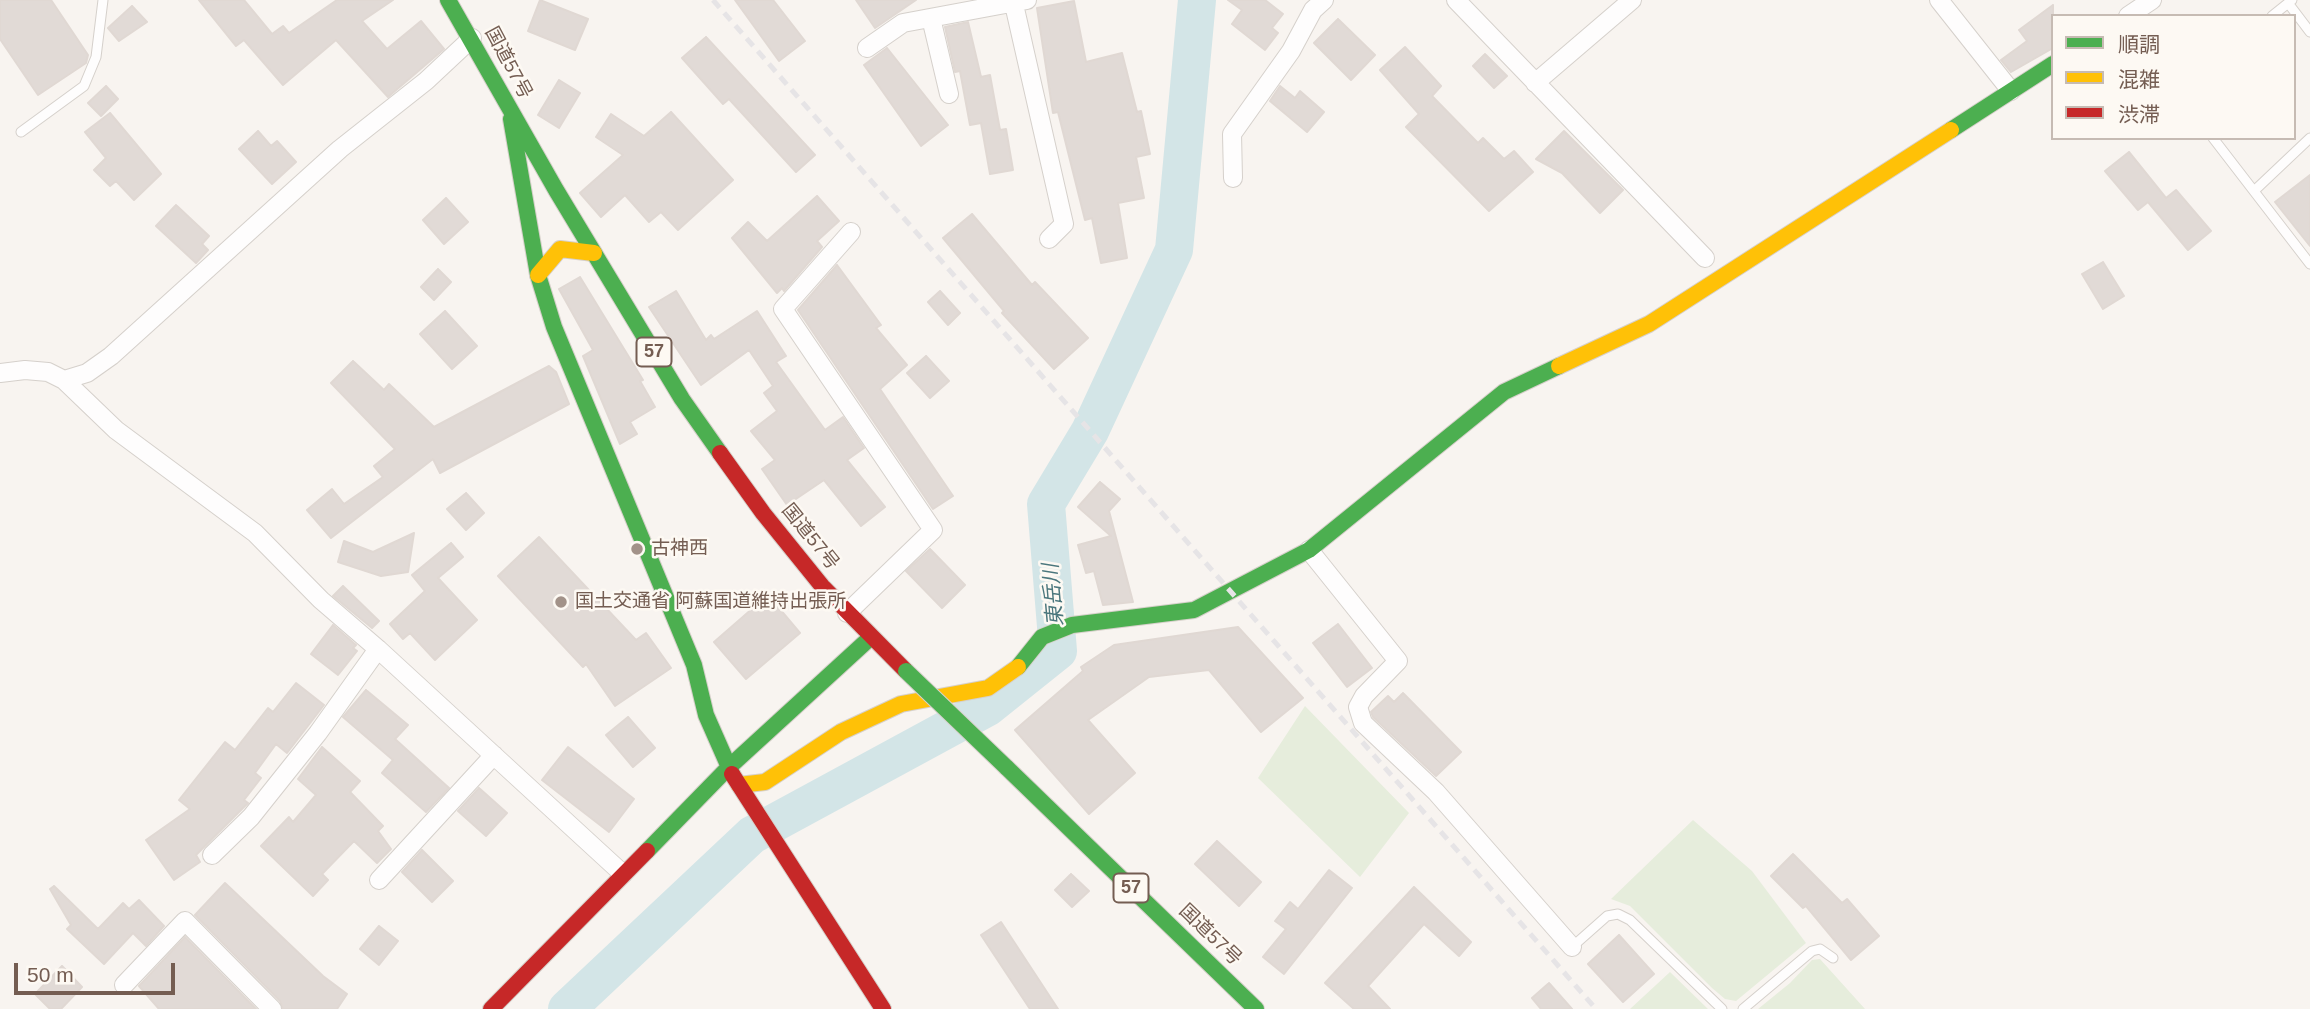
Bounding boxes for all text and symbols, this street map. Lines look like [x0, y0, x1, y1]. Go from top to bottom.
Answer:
legend [2051, 14, 2296, 140]
street label: 国道57号 [480, 23, 536, 103]
text: 順調 [2118, 33, 2160, 56]
text: 混雑 [2118, 68, 2160, 91]
text: 渋滞 [2118, 103, 2160, 126]
road number: 57 [636, 338, 672, 366]
street label: 国道57号 [777, 499, 843, 575]
place label: 古神西 [651, 538, 708, 560]
marker: 古神西 [629, 541, 645, 557]
water label: 東岳川 [1039, 563, 1069, 627]
place label: 国土交通省 阿蘇国道維持出張所 [575, 591, 846, 613]
marker: 国土交通省 阿蘇国道維持出張所 [553, 594, 569, 610]
road number: 57 [1114, 874, 1148, 903]
street label: 国道57号 [1174, 900, 1246, 970]
scale bar [18, 950, 178, 994]
text: 50 m [27, 963, 74, 986]

